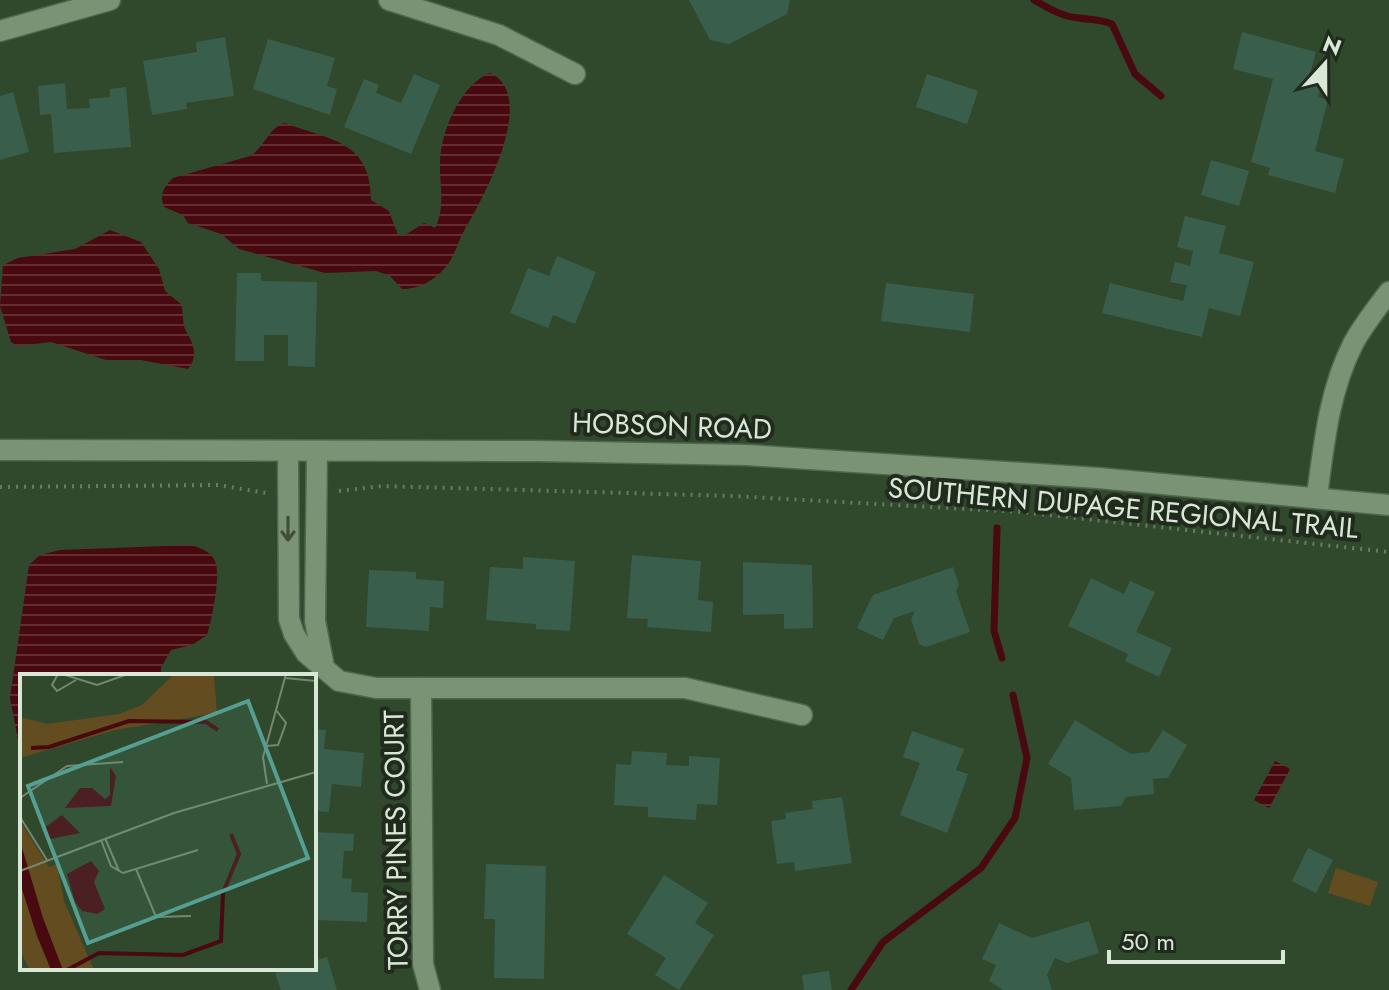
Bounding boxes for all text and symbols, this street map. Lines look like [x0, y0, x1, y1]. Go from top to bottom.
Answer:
north arrow [1285, 24, 1365, 104]
text: N [1318, 27, 1346, 63]
street label: HOBSON ROAD [571, 402, 773, 450]
street label: SOUTHERN DUPAGE REGIONAL TRAIL [886, 467, 1360, 549]
one-way arrow [280, 515, 296, 542]
inset map [20, 674, 316, 970]
street label: TORRY PINES COURT [373, 710, 419, 970]
scale bar [1109, 914, 1283, 964]
text: 50 m [1121, 924, 1175, 959]

